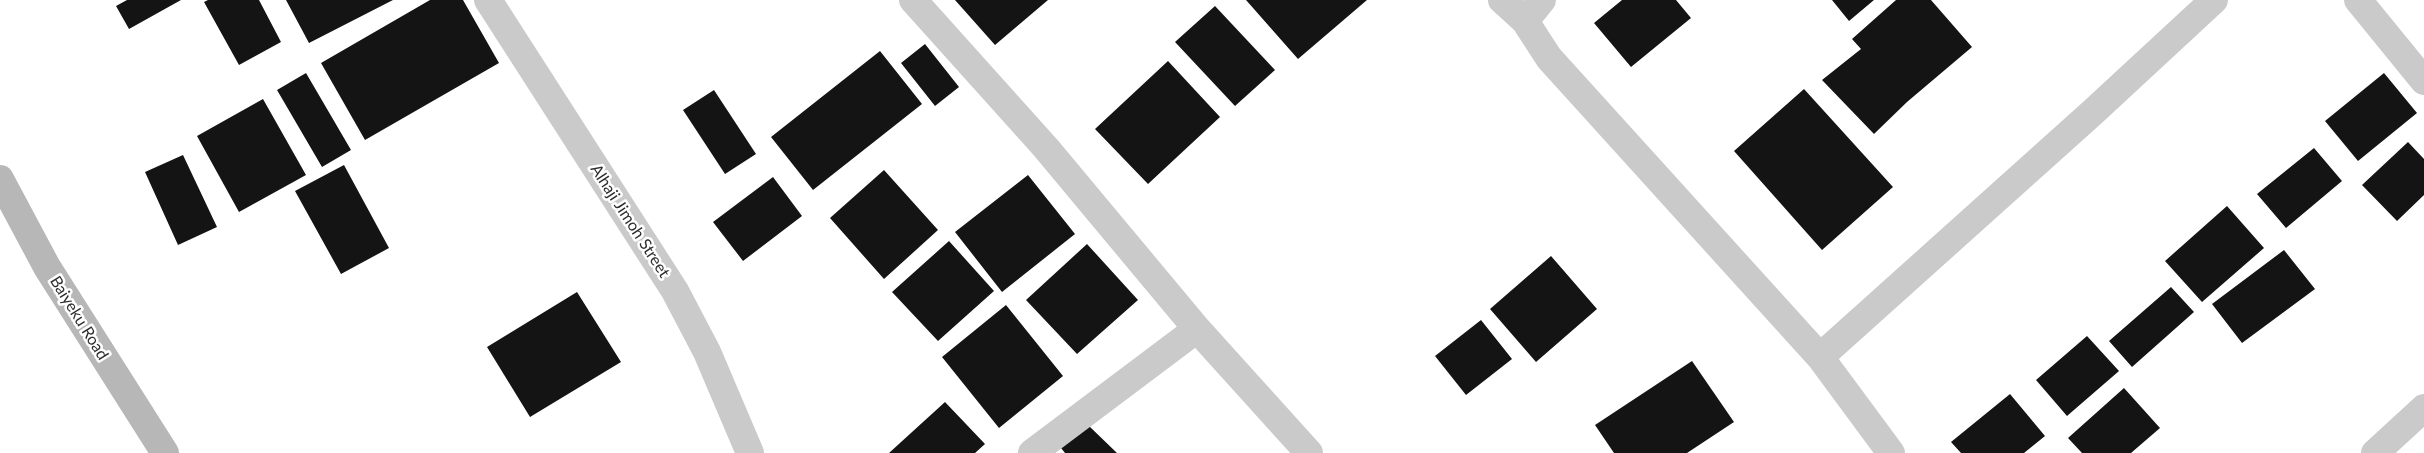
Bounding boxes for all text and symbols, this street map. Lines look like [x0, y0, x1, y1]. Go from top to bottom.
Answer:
street label: Alhaji Jimoh Street [586, 161, 674, 281]
street label: Baiyeku Road [46, 273, 112, 363]

